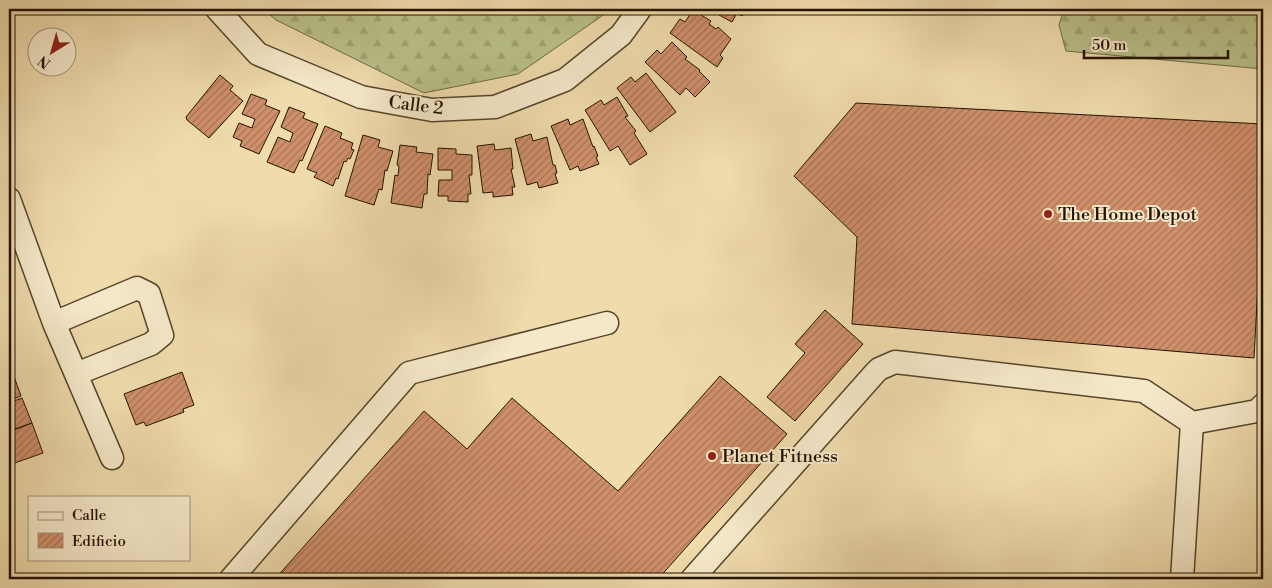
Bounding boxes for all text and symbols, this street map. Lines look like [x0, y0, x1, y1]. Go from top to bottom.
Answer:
north arrow [28, 28, 78, 78]
scale bar [1084, 28, 1228, 60]
text: 50 m [1092, 36, 1126, 55]
text: N [35, 51, 55, 72]
street label: Calle 2 [387, 91, 445, 120]
place label: The Home Depot [1058, 203, 1197, 226]
marker: The Home Depot [1042, 208, 1054, 220]
place label: Planet Fitness [722, 445, 838, 468]
marker: Planet Fitness [706, 450, 718, 462]
legend [28, 496, 190, 560]
text: Calle [72, 506, 106, 525]
text: Edificio [72, 532, 126, 551]

